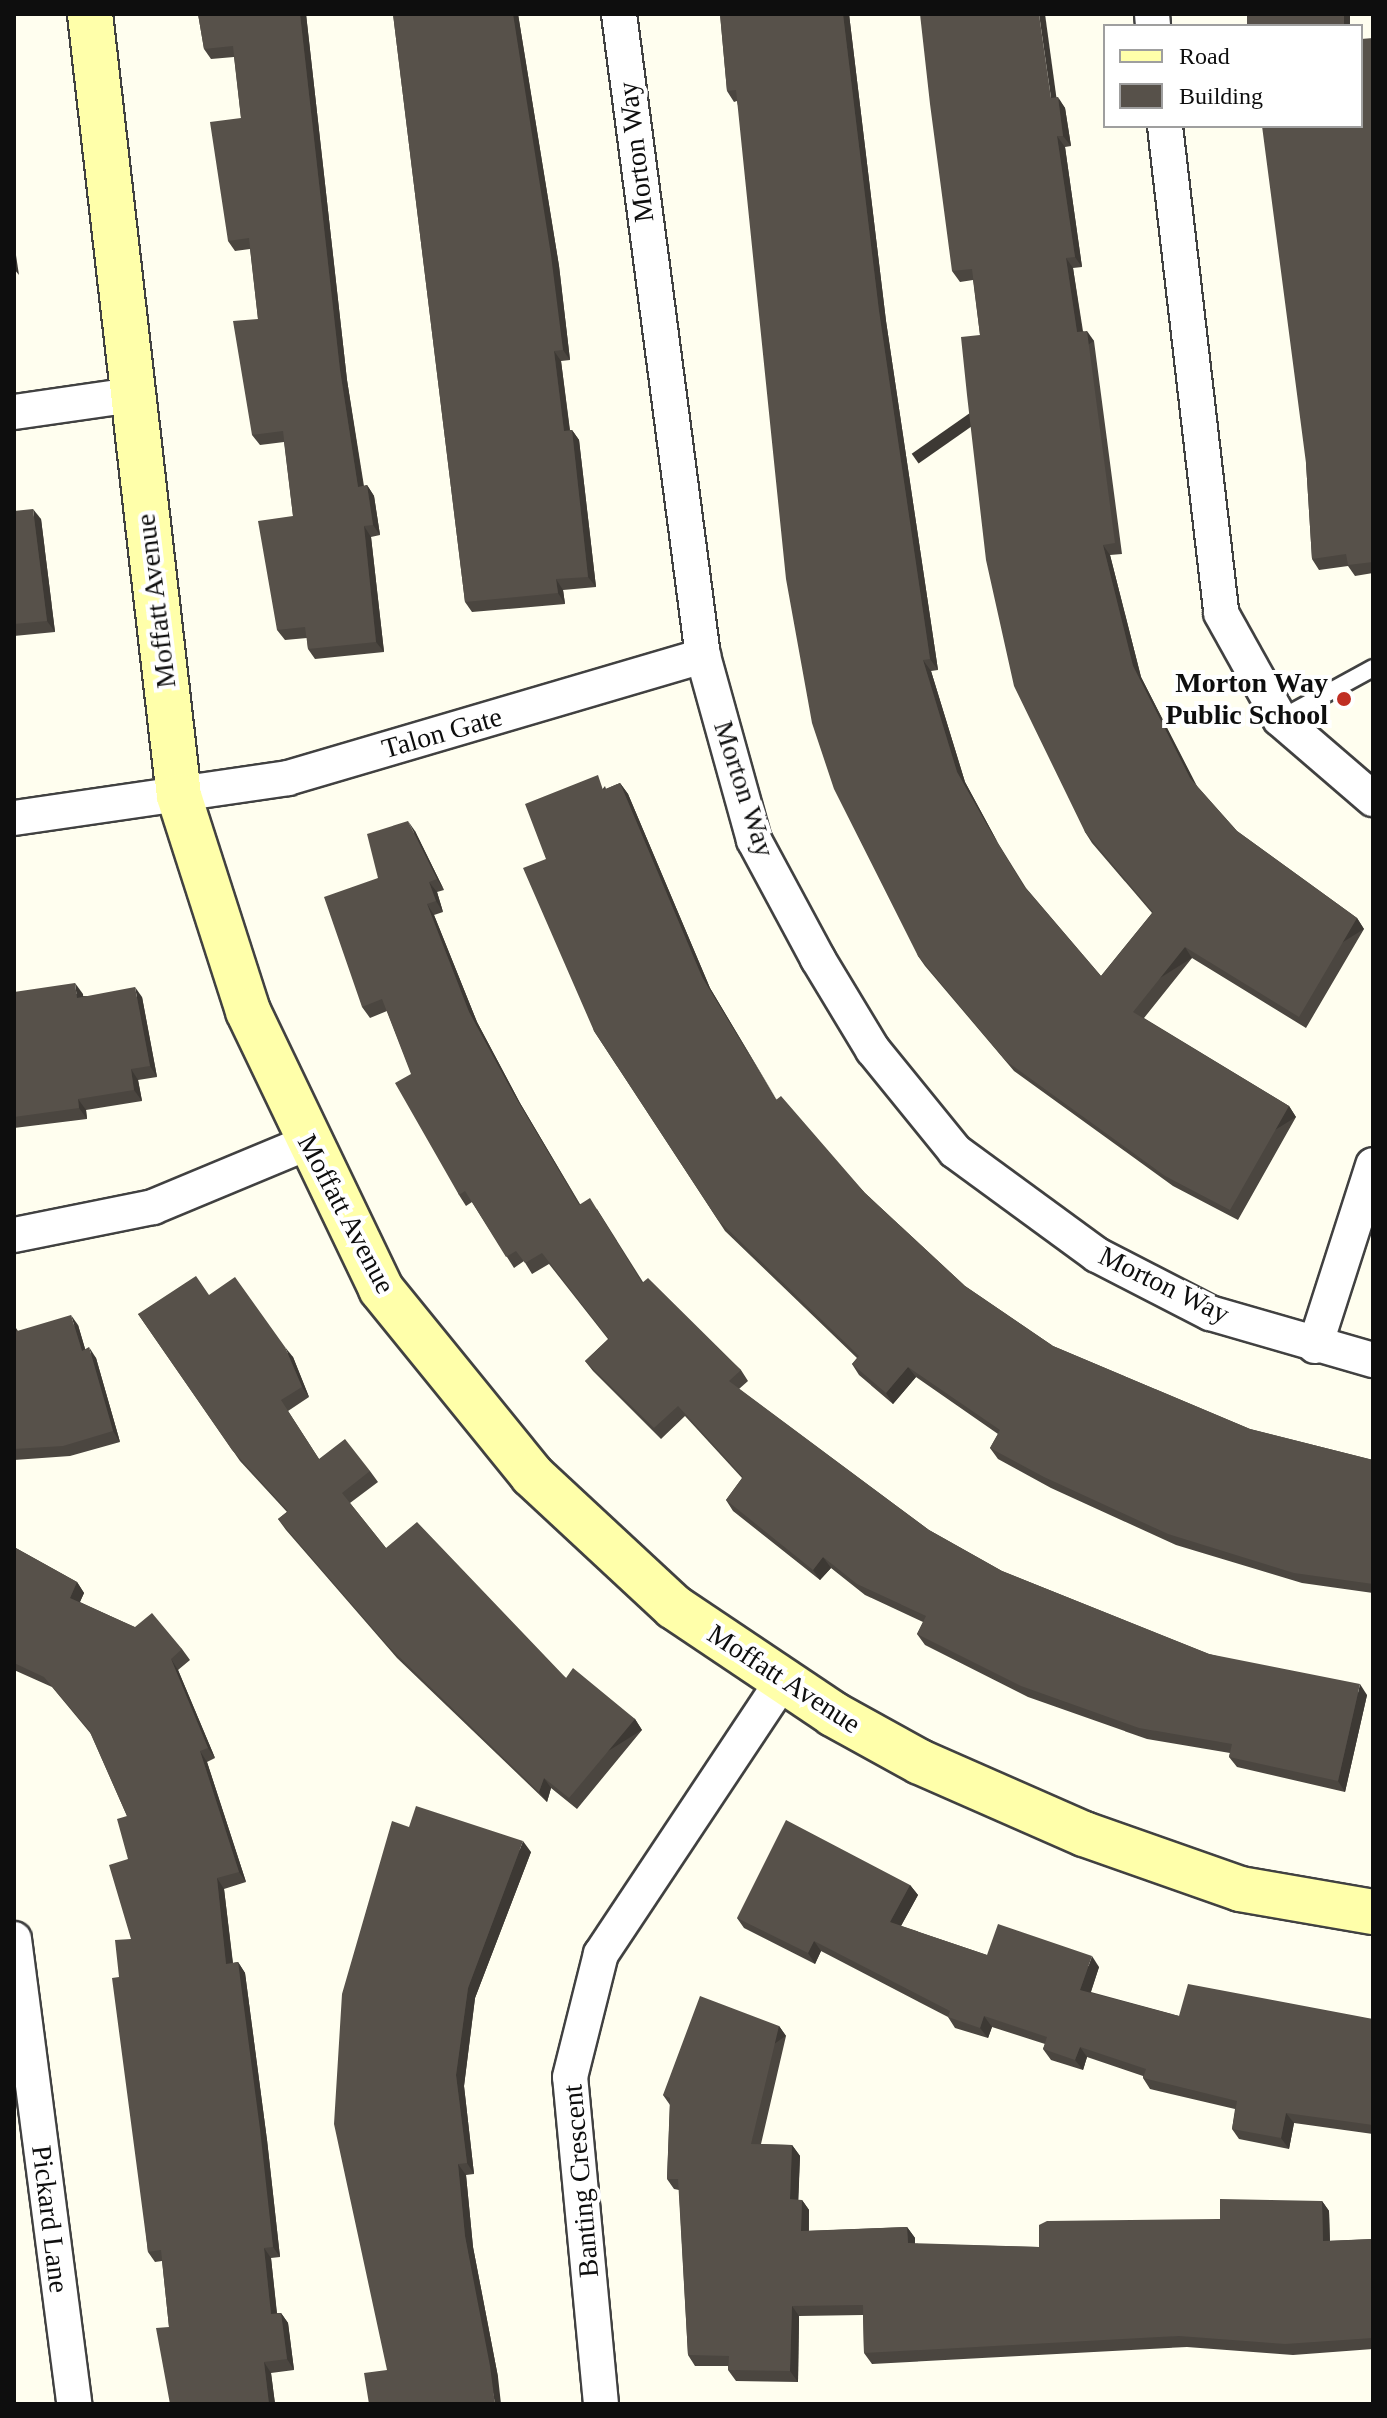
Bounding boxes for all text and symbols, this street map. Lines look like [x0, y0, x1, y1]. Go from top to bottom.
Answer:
legend [1103, 24, 1363, 128]
text: Road [1179, 43, 1230, 69]
street label: Morton Way [611, 80, 661, 224]
text: Building [1179, 83, 1263, 109]
street label: Moffatt Avenue [129, 511, 183, 691]
place label: Morton Way Public School [1165, 666, 1328, 732]
marker: Morton Way Public School [1335, 690, 1353, 708]
street label: Talon Gate [378, 700, 506, 766]
street label: Morton Way [706, 716, 782, 862]
street label: Moffatt Avenue [290, 1128, 402, 1300]
street label: Morton Way [1093, 1239, 1235, 1331]
street label: Moffatt Avenue [701, 1617, 867, 1741]
street label: Banting Crescent [556, 2083, 606, 2279]
street label: Pickard Lane [24, 2143, 76, 2295]

